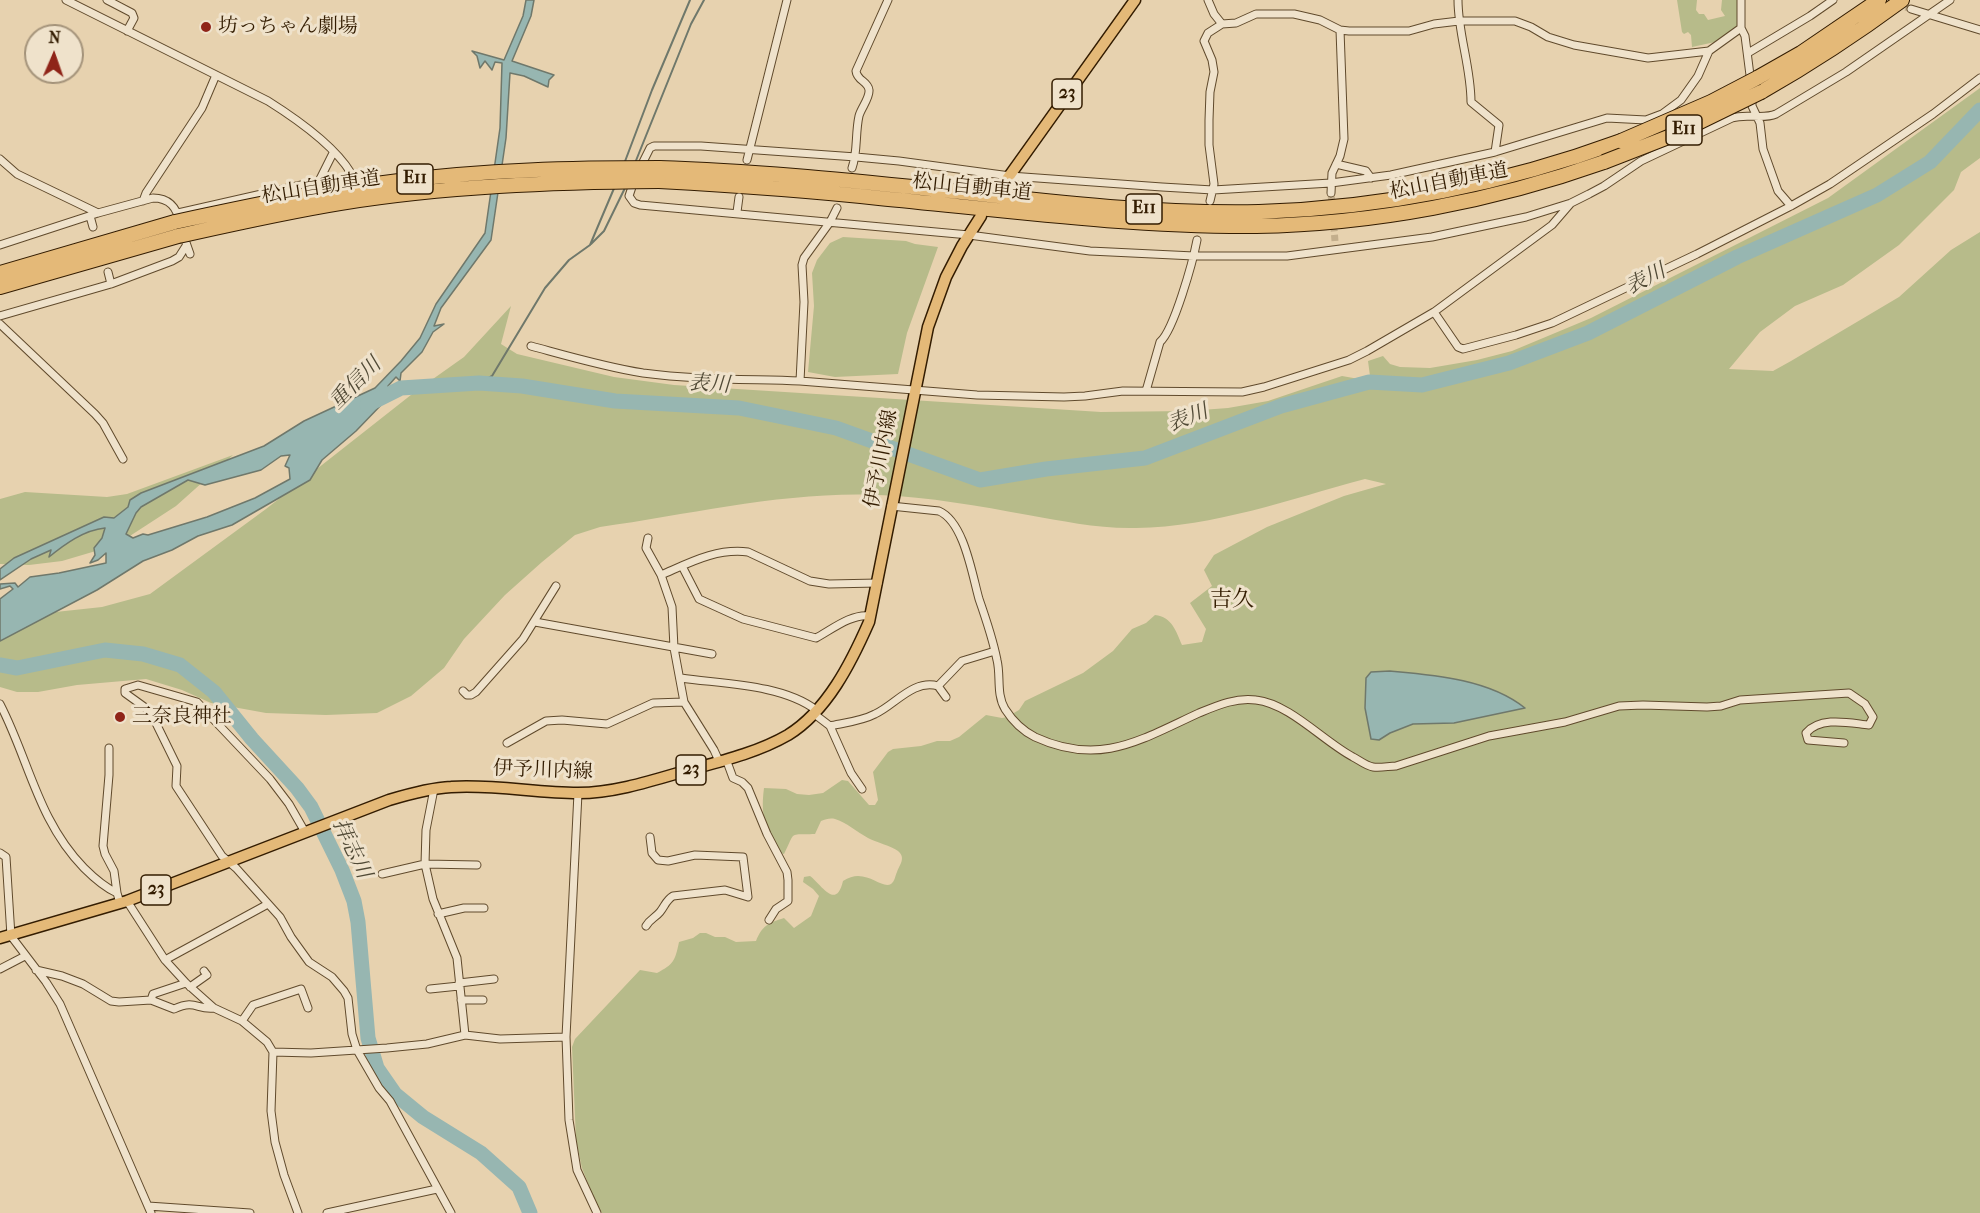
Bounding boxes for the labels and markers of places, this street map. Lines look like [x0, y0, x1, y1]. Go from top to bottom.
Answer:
place label: 坊っちゃん劇場 [218, 15, 358, 39]
marker: 坊っちゃん劇場 [199, 20, 213, 34]
place label: 三奈良神社 [132, 705, 232, 729]
marker: 三奈良神社 [113, 710, 127, 724]

